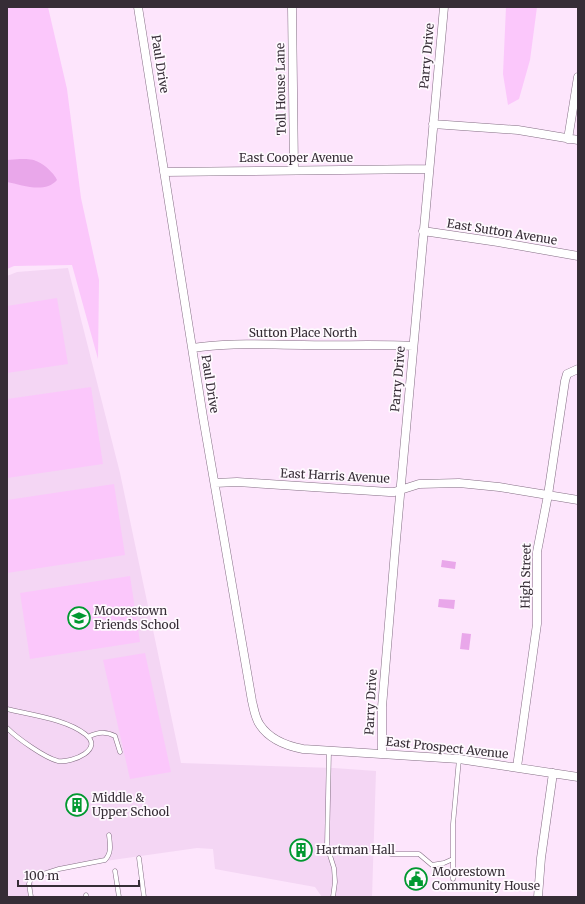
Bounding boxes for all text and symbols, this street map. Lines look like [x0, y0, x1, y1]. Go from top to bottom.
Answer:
street label: Parry Drive [416, 22, 437, 89]
street label: Paul Drive [148, 34, 173, 94]
street label: Toll House Lane [272, 43, 289, 135]
street label: East Cooper Avenue [239, 150, 353, 165]
street label: East Sutton Avenue [446, 215, 558, 248]
street label: Sutton Place North [249, 325, 357, 340]
street label: Parry Drive [387, 345, 408, 412]
street label: Paul Drive [198, 354, 223, 414]
street label: East Harris Avenue [280, 465, 390, 486]
street label: High Street [517, 543, 534, 609]
place label: Moorestown Friends School [94, 603, 180, 632]
school or university icon: Moorestown Friends School [66, 605, 92, 631]
street label: Parry Drive [361, 669, 380, 735]
street label: East Prospect Avenue [385, 734, 509, 761]
place label: Middle & Upper School [92, 790, 170, 819]
building icon: Middle & Upper School [64, 792, 90, 818]
building icon: Hartman Hall [288, 837, 314, 863]
place label: Hartman Hall [316, 842, 395, 857]
scale bar [18, 862, 139, 888]
place label: Moorestown Community House [432, 864, 540, 893]
public building icon: Moorestown Community House [403, 866, 429, 892]
text: 100 m [24, 868, 59, 883]

